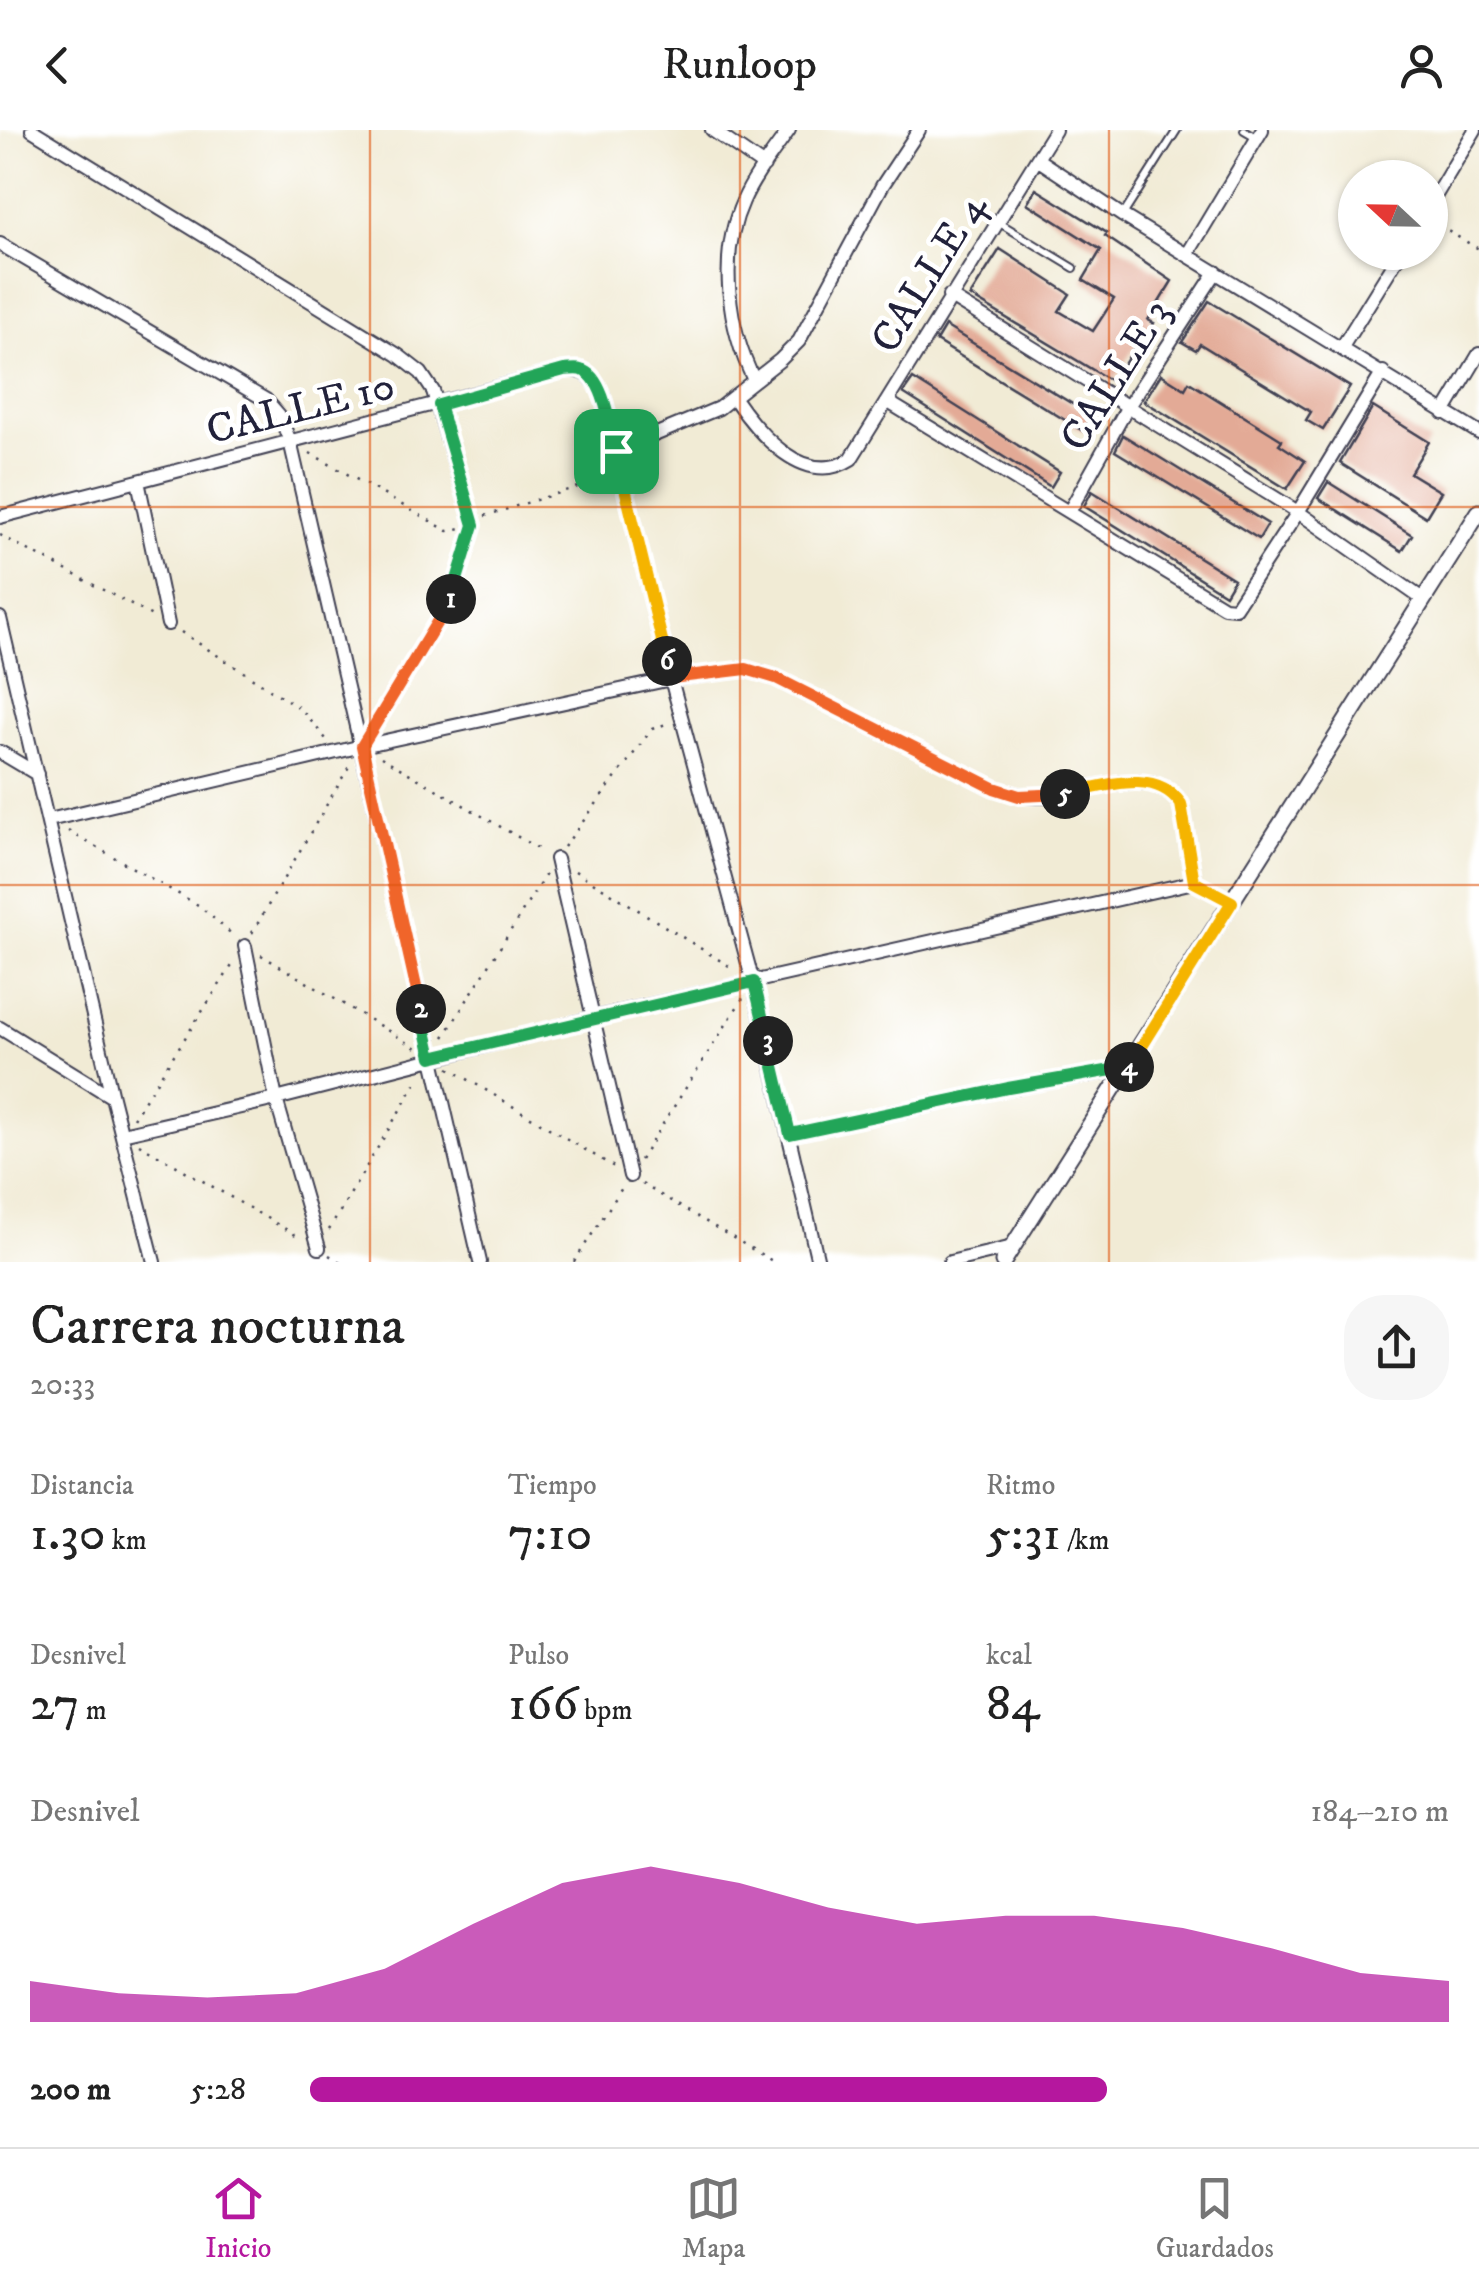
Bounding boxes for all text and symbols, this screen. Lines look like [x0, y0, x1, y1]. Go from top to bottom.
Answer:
text: Runloop [662, 37, 817, 93]
icon: back [30, 38, 85, 93]
icon: person [1394, 38, 1449, 93]
north arrow [1338, 160, 1448, 270]
map controls [1338, 160, 1448, 270]
street label: CALLE 4 [860, 184, 999, 363]
street label: CALLE 3 [1050, 290, 1184, 461]
street label: CALLE 10 [201, 360, 400, 457]
pin [574, 409, 659, 494]
icon: arrive [589, 424, 644, 479]
pin: 1 [426, 574, 476, 624]
text: 1 [446, 581, 456, 616]
pin: 6 [642, 636, 692, 686]
text: 6 [660, 643, 674, 678]
pin: 5 [1040, 769, 1090, 819]
text: 5 [1058, 776, 1072, 811]
pin: 2 [396, 984, 446, 1034]
text: 2 [414, 991, 428, 1026]
pin: 3 [743, 1016, 793, 1066]
text: 3 [763, 1023, 773, 1058]
pin: 4 [1104, 1042, 1154, 1092]
text: 4 [1121, 1049, 1137, 1084]
text: Carrera nocturna [30, 1293, 405, 1362]
button: share [1344, 1295, 1449, 1400]
text: 20:33 [30, 1365, 95, 1405]
text: Distancia [30, 1468, 134, 1503]
text: Tiempo [508, 1468, 597, 1503]
text: Ritmo [986, 1468, 1055, 1503]
text: 1.30 [30, 1503, 106, 1566]
text: 7:10 [508, 1503, 592, 1566]
text: 5:31 [986, 1503, 1061, 1566]
text: km [106, 1523, 147, 1558]
text: /km [1061, 1523, 1109, 1558]
text: Desnivel [30, 1638, 126, 1673]
text: Pulso [508, 1638, 569, 1673]
text: kcal [986, 1638, 1032, 1673]
text: 27 [30, 1673, 80, 1736]
text: 166 [508, 1673, 578, 1736]
text: 84 [986, 1673, 1040, 1736]
text: m [80, 1693, 107, 1728]
text: bpm [578, 1693, 632, 1728]
text: Desnivel [30, 1792, 140, 1832]
text: 184–210 m [1310, 1792, 1449, 1832]
text: 200 m [30, 2070, 111, 2110]
text: 5:28 [190, 2070, 246, 2110]
tab: Inicio [205, 2171, 271, 2266]
tab: Mapa [682, 2171, 745, 2266]
tab: Guardados [1156, 2171, 1274, 2266]

